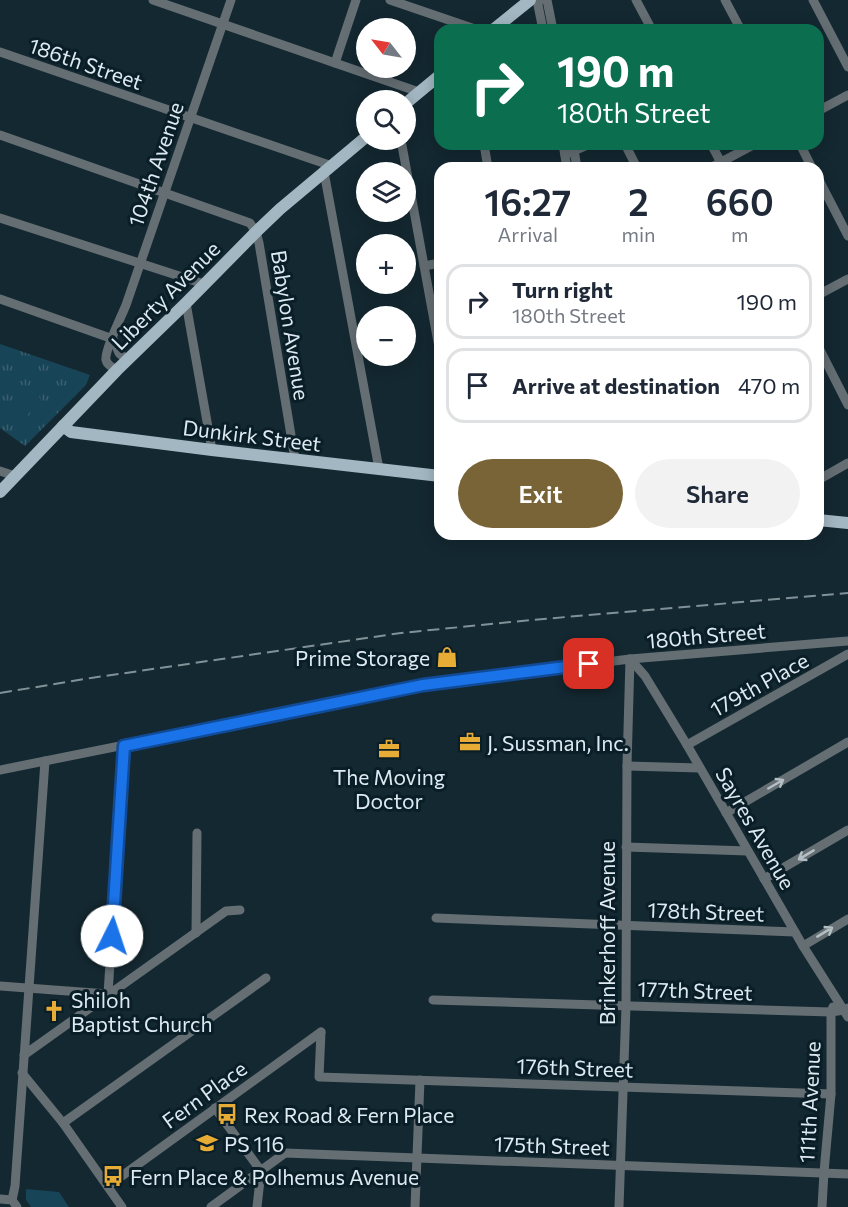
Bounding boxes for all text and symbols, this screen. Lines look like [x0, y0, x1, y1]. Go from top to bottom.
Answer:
north arrow [356, 18, 416, 78]
map controls [356, 18, 416, 366]
street label: 186th Street [26, 32, 146, 94]
text: 190 m [557, 44, 675, 96]
icon: right [458, 48, 536, 126]
button: search [356, 90, 416, 150]
text: 180th Street [557, 96, 711, 129]
street label: 104th Avenue [122, 98, 188, 230]
button: layers [356, 162, 416, 222]
text: 16:27 [484, 179, 571, 223]
text: 2 [628, 179, 649, 223]
text: 660 [706, 179, 774, 223]
text: Arrival [497, 222, 558, 246]
text: min [621, 222, 656, 246]
text: m [731, 222, 748, 246]
button: + [356, 234, 416, 294]
street label: Liberty Avenue [106, 236, 224, 354]
street label: Babylon Avenue [267, 248, 315, 402]
text: Turn right [512, 276, 613, 303]
icon: right [461, 285, 494, 318]
text: 190 m [736, 288, 797, 315]
text: 180th Street [512, 303, 626, 327]
button: − [356, 306, 416, 366]
icon: arrive [461, 369, 494, 402]
text: Arrive at destination [512, 372, 720, 399]
text: 470 m [738, 372, 800, 399]
street label: Dunkirk Street [181, 414, 323, 456]
button: Exit [458, 459, 623, 528]
button: Share [635, 459, 800, 528]
street label: 180th Street [645, 617, 767, 653]
pin [563, 638, 614, 689]
place label: Prime Storage [295, 645, 430, 670]
shop icon: Prime Storage [435, 645, 459, 669]
icon: arrive [572, 647, 605, 680]
street label: 179th Place [706, 647, 812, 721]
office icon: J. Sussman, Inc. [458, 730, 482, 754]
place label: J. Sussman, Inc. [487, 730, 629, 755]
office icon: The Moving Doctor [377, 737, 401, 761]
street label: Sayres Avenue [711, 763, 801, 893]
place label: The Moving Doctor [333, 764, 445, 813]
one-way arrow [767, 777, 784, 789]
street label: Brinkerhoff Avenue [594, 841, 619, 1025]
one-way arrow [798, 849, 815, 861]
street label: 178th Street [647, 896, 765, 926]
position arrow [80, 904, 144, 968]
one-way arrow [816, 926, 833, 938]
street label: 177th Street [637, 975, 753, 1005]
place label: Shiloh Baptist Church [71, 987, 213, 1036]
church icon: Shiloh Baptist Church [42, 999, 66, 1023]
street label: 111th Avenue [793, 1041, 825, 1163]
street label: 176th Street [516, 1052, 634, 1082]
street label: Fern Place [157, 1055, 251, 1133]
bus stop icon: Rex Road & Fern Place [215, 1102, 239, 1126]
place label: Rex Road & Fern Place [244, 1102, 454, 1127]
street label: 175th Street [494, 1130, 610, 1160]
school or university icon: PS 116 [195, 1131, 219, 1155]
place label: PS 116 [224, 1131, 284, 1156]
bus stop icon: Fern Place & Polhemus Avenue [101, 1164, 125, 1188]
place label: Fern Place & Polhemus Avenue [130, 1164, 419, 1189]

